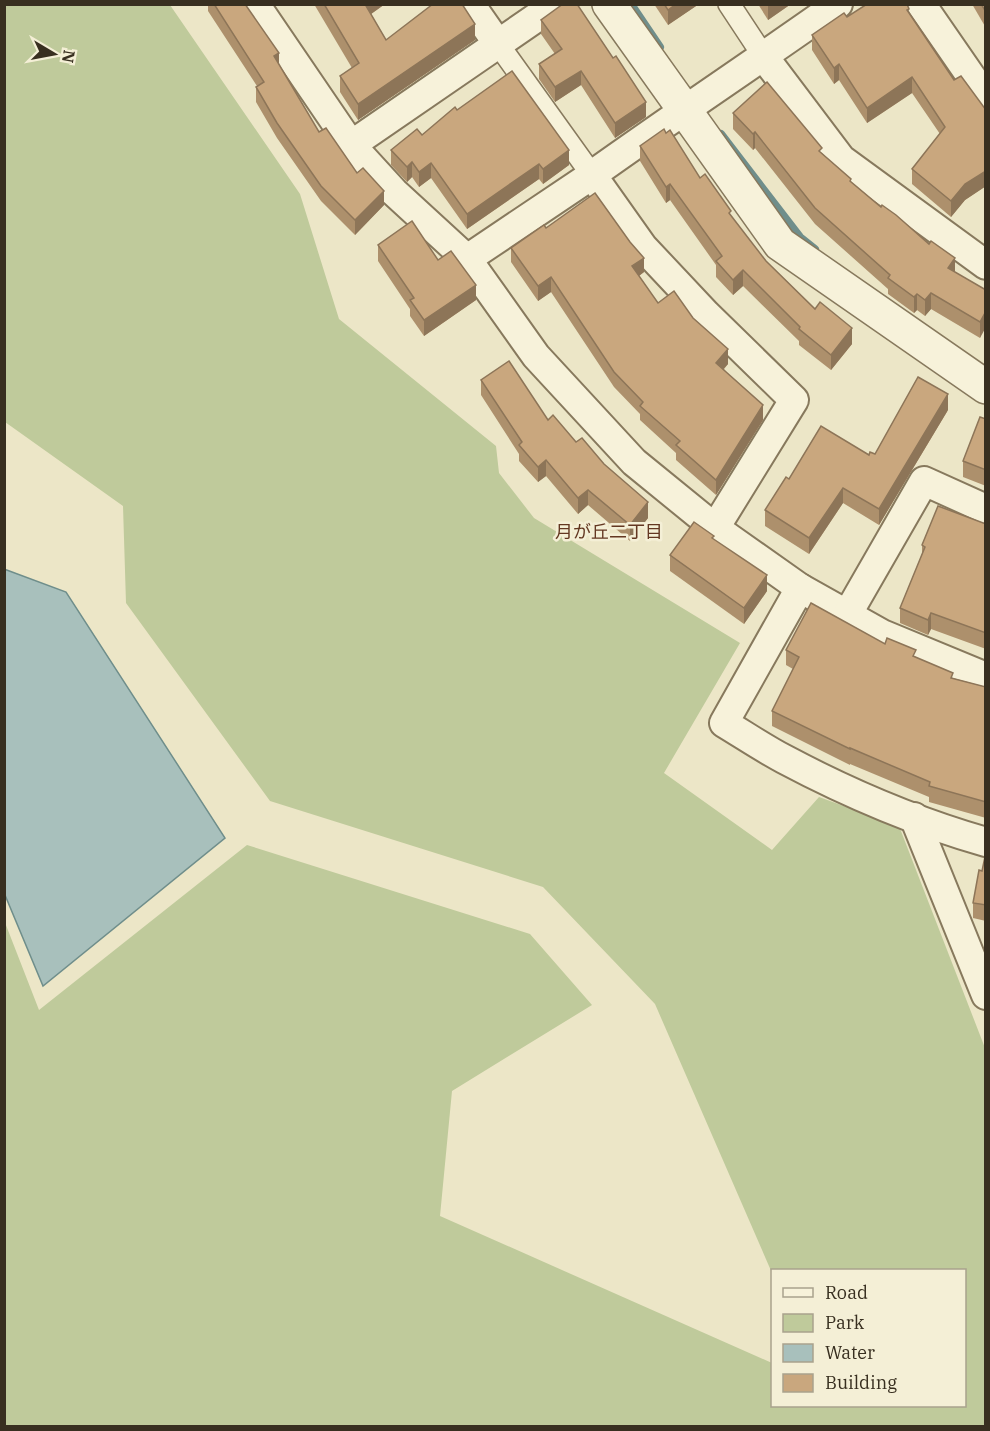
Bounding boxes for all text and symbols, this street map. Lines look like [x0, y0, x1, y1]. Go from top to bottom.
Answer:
north arrow [24, 24, 84, 84]
text: N [58, 49, 80, 65]
district label: 月が丘二丁目 [555, 520, 663, 543]
legend [771, 1269, 966, 1407]
text: Road [825, 1281, 868, 1304]
text: Park [825, 1311, 865, 1334]
text: Water [825, 1341, 875, 1364]
text: Building [825, 1371, 897, 1394]

